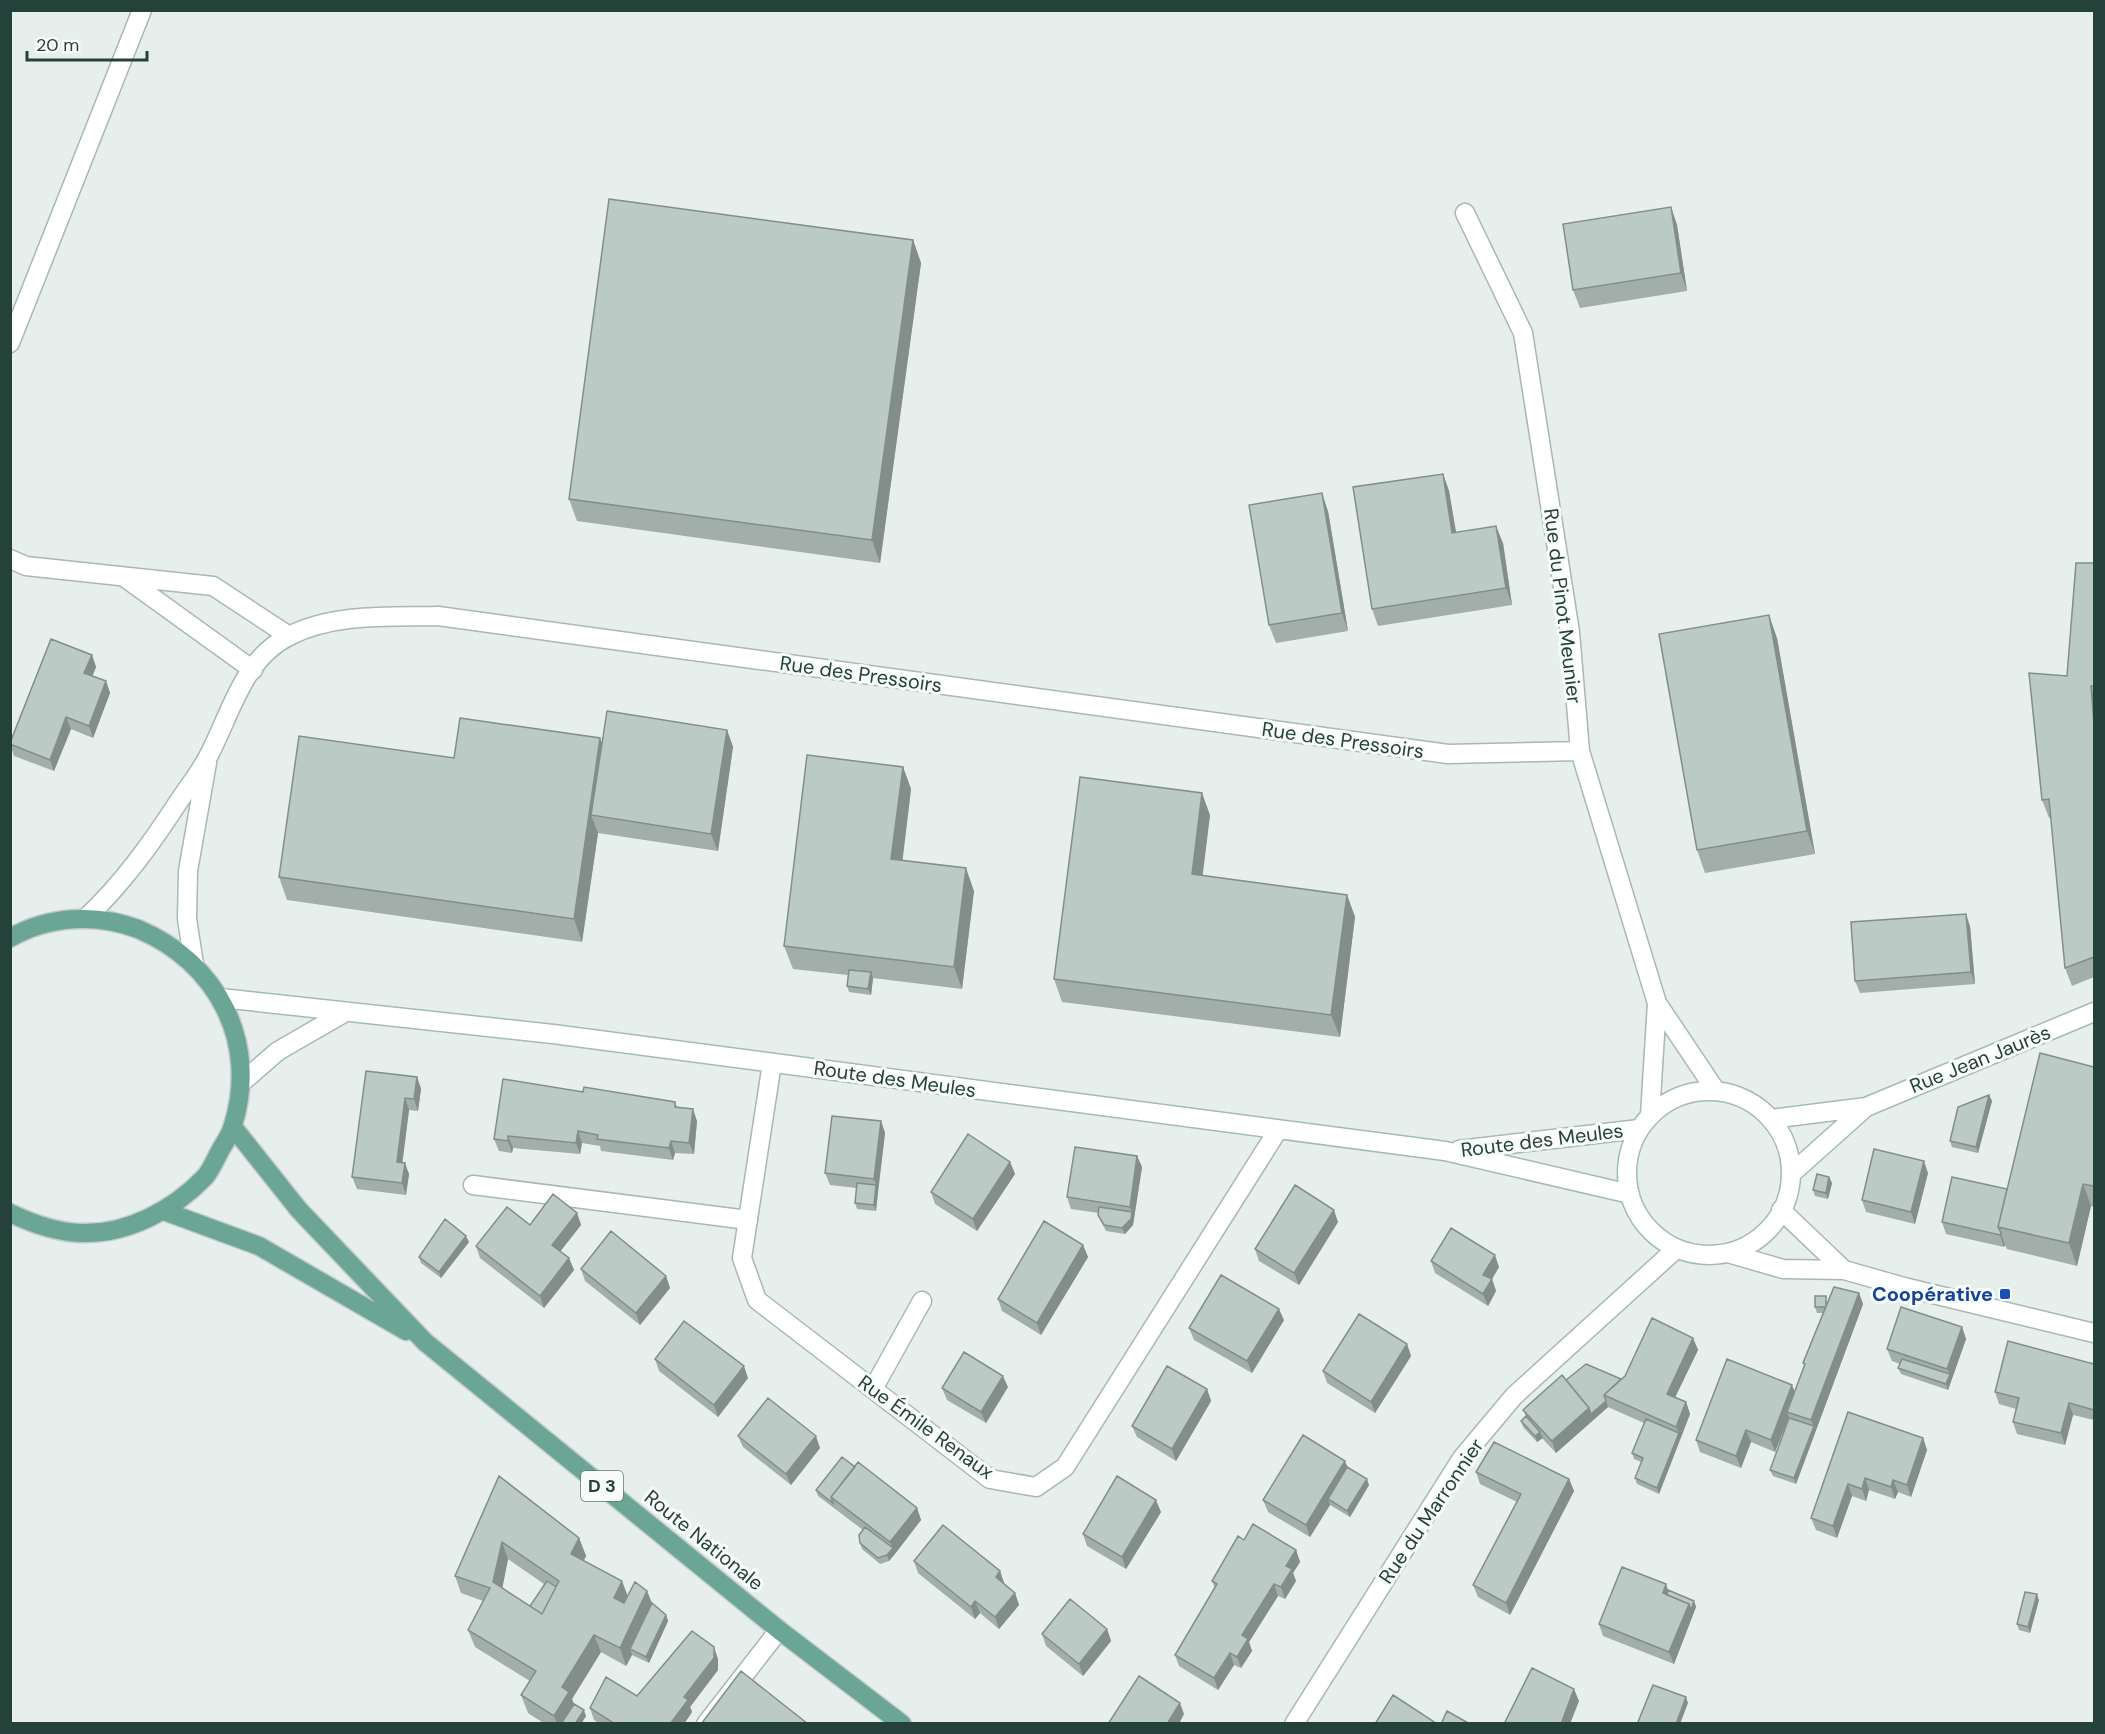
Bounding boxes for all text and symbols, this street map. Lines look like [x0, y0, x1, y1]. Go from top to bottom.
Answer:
scale bar [27, 24, 147, 62]
text: 20 m [36, 33, 79, 57]
street label: Rue du Pinot Meunier [1538, 507, 1588, 705]
street label: Rue des Pressoirs [778, 650, 944, 698]
street label: Rue des Pressoirs [1260, 716, 1426, 764]
street label: Rue Jean Jaurès [1906, 1019, 2054, 1099]
street label: Route des Meules [812, 1055, 978, 1103]
street label: Route des Meules [1459, 1117, 1625, 1163]
place label: Coopérative [1872, 1281, 1993, 1307]
marker: Coopérative [1998, 1287, 2012, 1301]
street label: Rue Émile Renaux [853, 1369, 999, 1485]
street label: Rue du Marronnier [1373, 1433, 1489, 1589]
road number: D 3 [581, 1471, 623, 1501]
street label: Route Nationale [639, 1484, 769, 1596]

